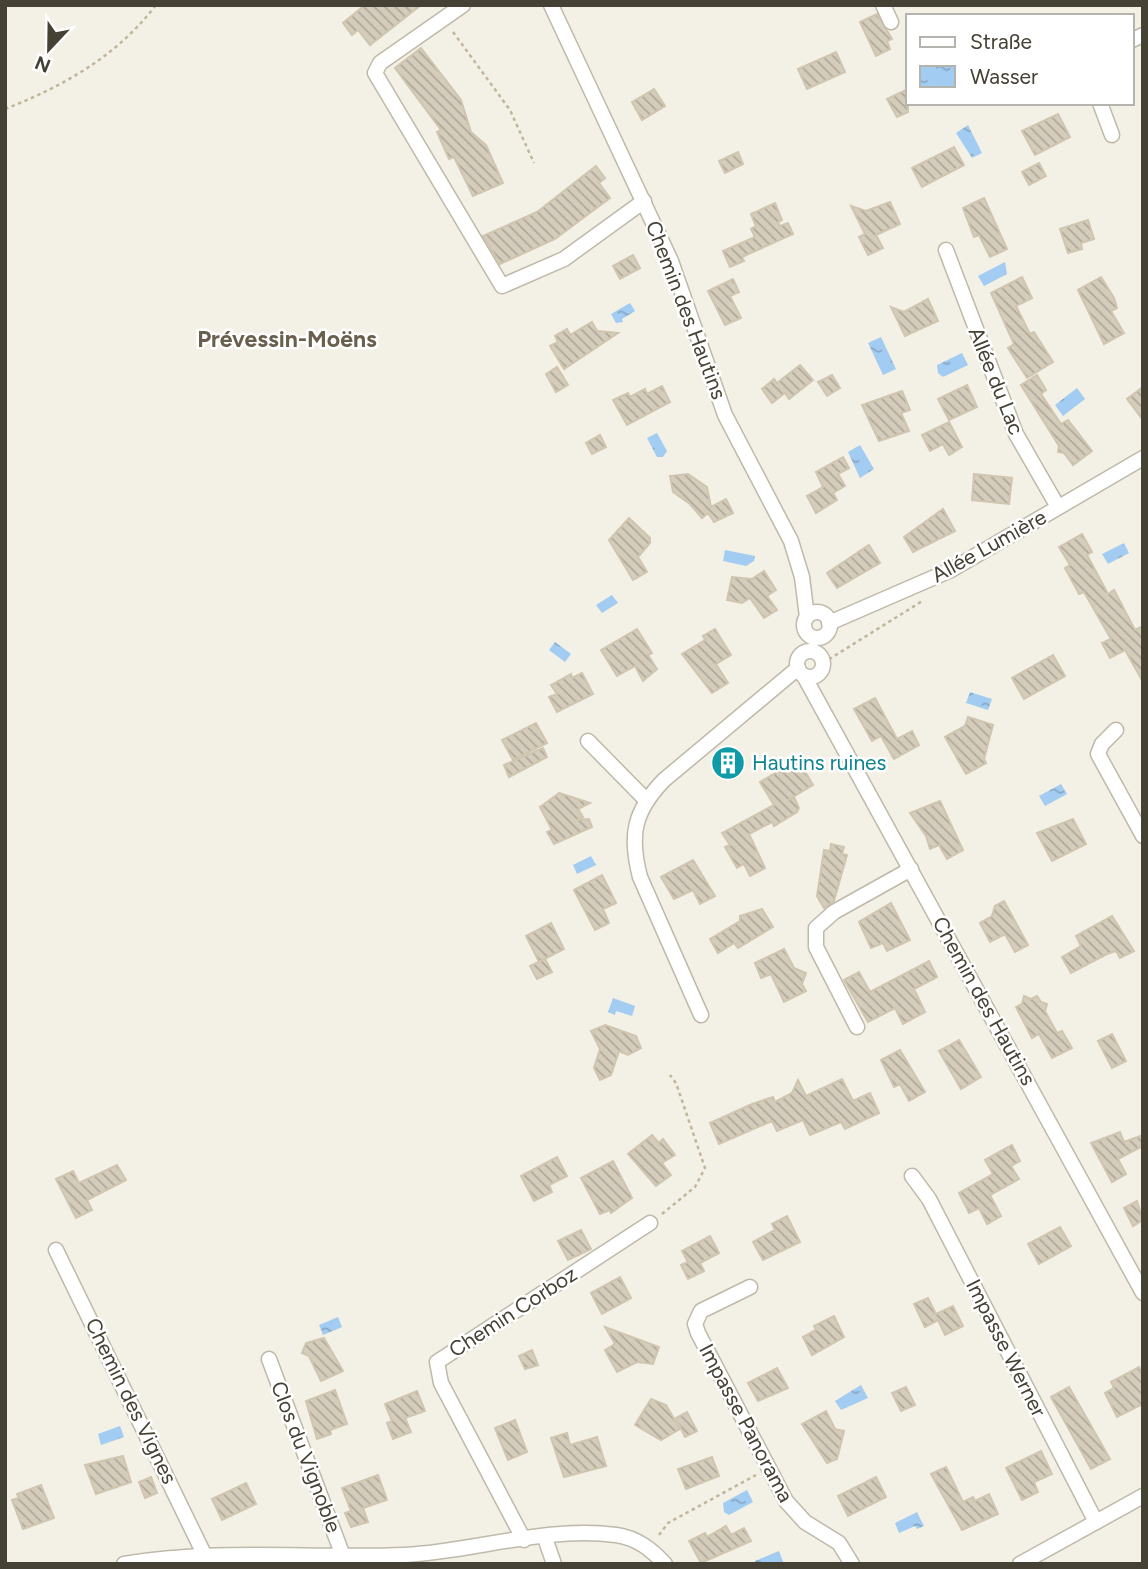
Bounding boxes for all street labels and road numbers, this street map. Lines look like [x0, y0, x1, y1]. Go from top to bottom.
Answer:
street label: Chemin des Hautins [641, 217, 732, 403]
street label: Allée du Lac [964, 323, 1029, 438]
street label: Allée Lumière [927, 504, 1050, 587]
street label: Chemin des Hautins [928, 912, 1041, 1090]
street label: Chemin Corboz [444, 1261, 581, 1362]
street label: Impasse Werner [961, 1275, 1052, 1421]
street label: Chemin des Vignes [80, 1314, 182, 1488]
street label: Impasse Panorama [694, 1339, 799, 1506]
street label: Clos du Vignoble [266, 1378, 347, 1536]

